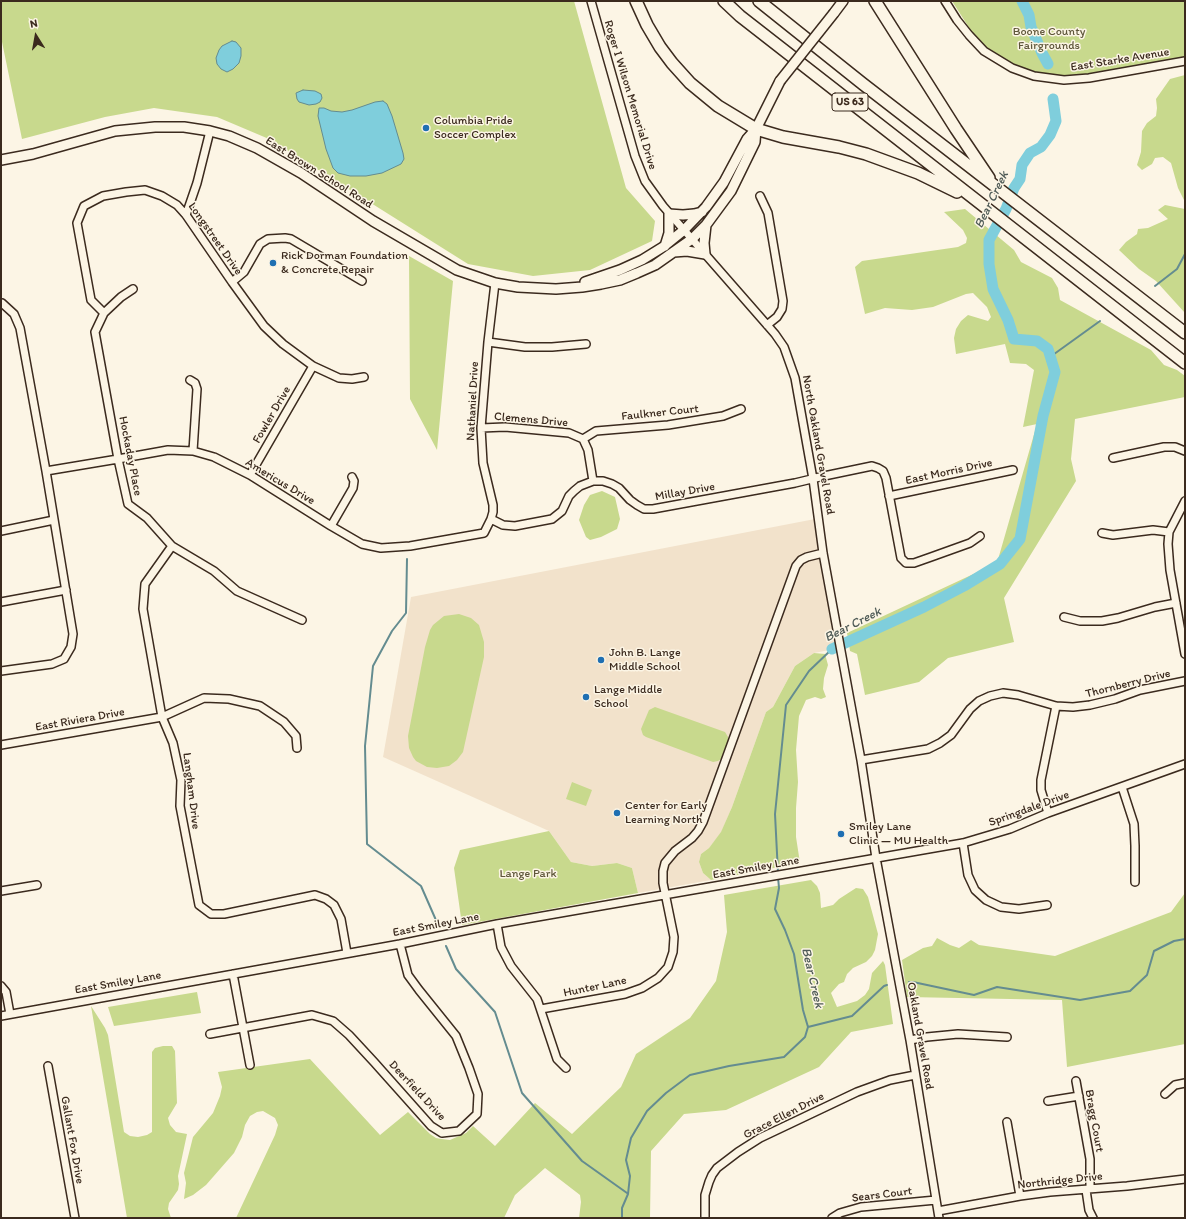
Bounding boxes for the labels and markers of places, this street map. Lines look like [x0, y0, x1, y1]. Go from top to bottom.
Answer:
place label: Columbia Pride Soccer Complex [434, 114, 516, 142]
marker: Columbia Pride Soccer Complex [421, 123, 431, 133]
place label: Rick Dorman Foundation & Concrete Repair [281, 249, 408, 277]
marker: Rick Dorman Foundation & Concrete Repair [268, 258, 278, 268]
place label: John B. Lange Middle School [609, 646, 681, 674]
marker: John B. Lange Middle School [596, 655, 606, 665]
place label: Lange Middle School [594, 683, 662, 711]
marker: Lange Middle School [581, 692, 591, 702]
place label: Center for Early Learning North [625, 799, 707, 827]
marker: Center for Early Learning North [612, 808, 622, 818]
place label: Smiley Lane Clinic — MU Health [849, 820, 948, 848]
marker: Smiley Lane Clinic — MU Health [836, 829, 846, 839]

